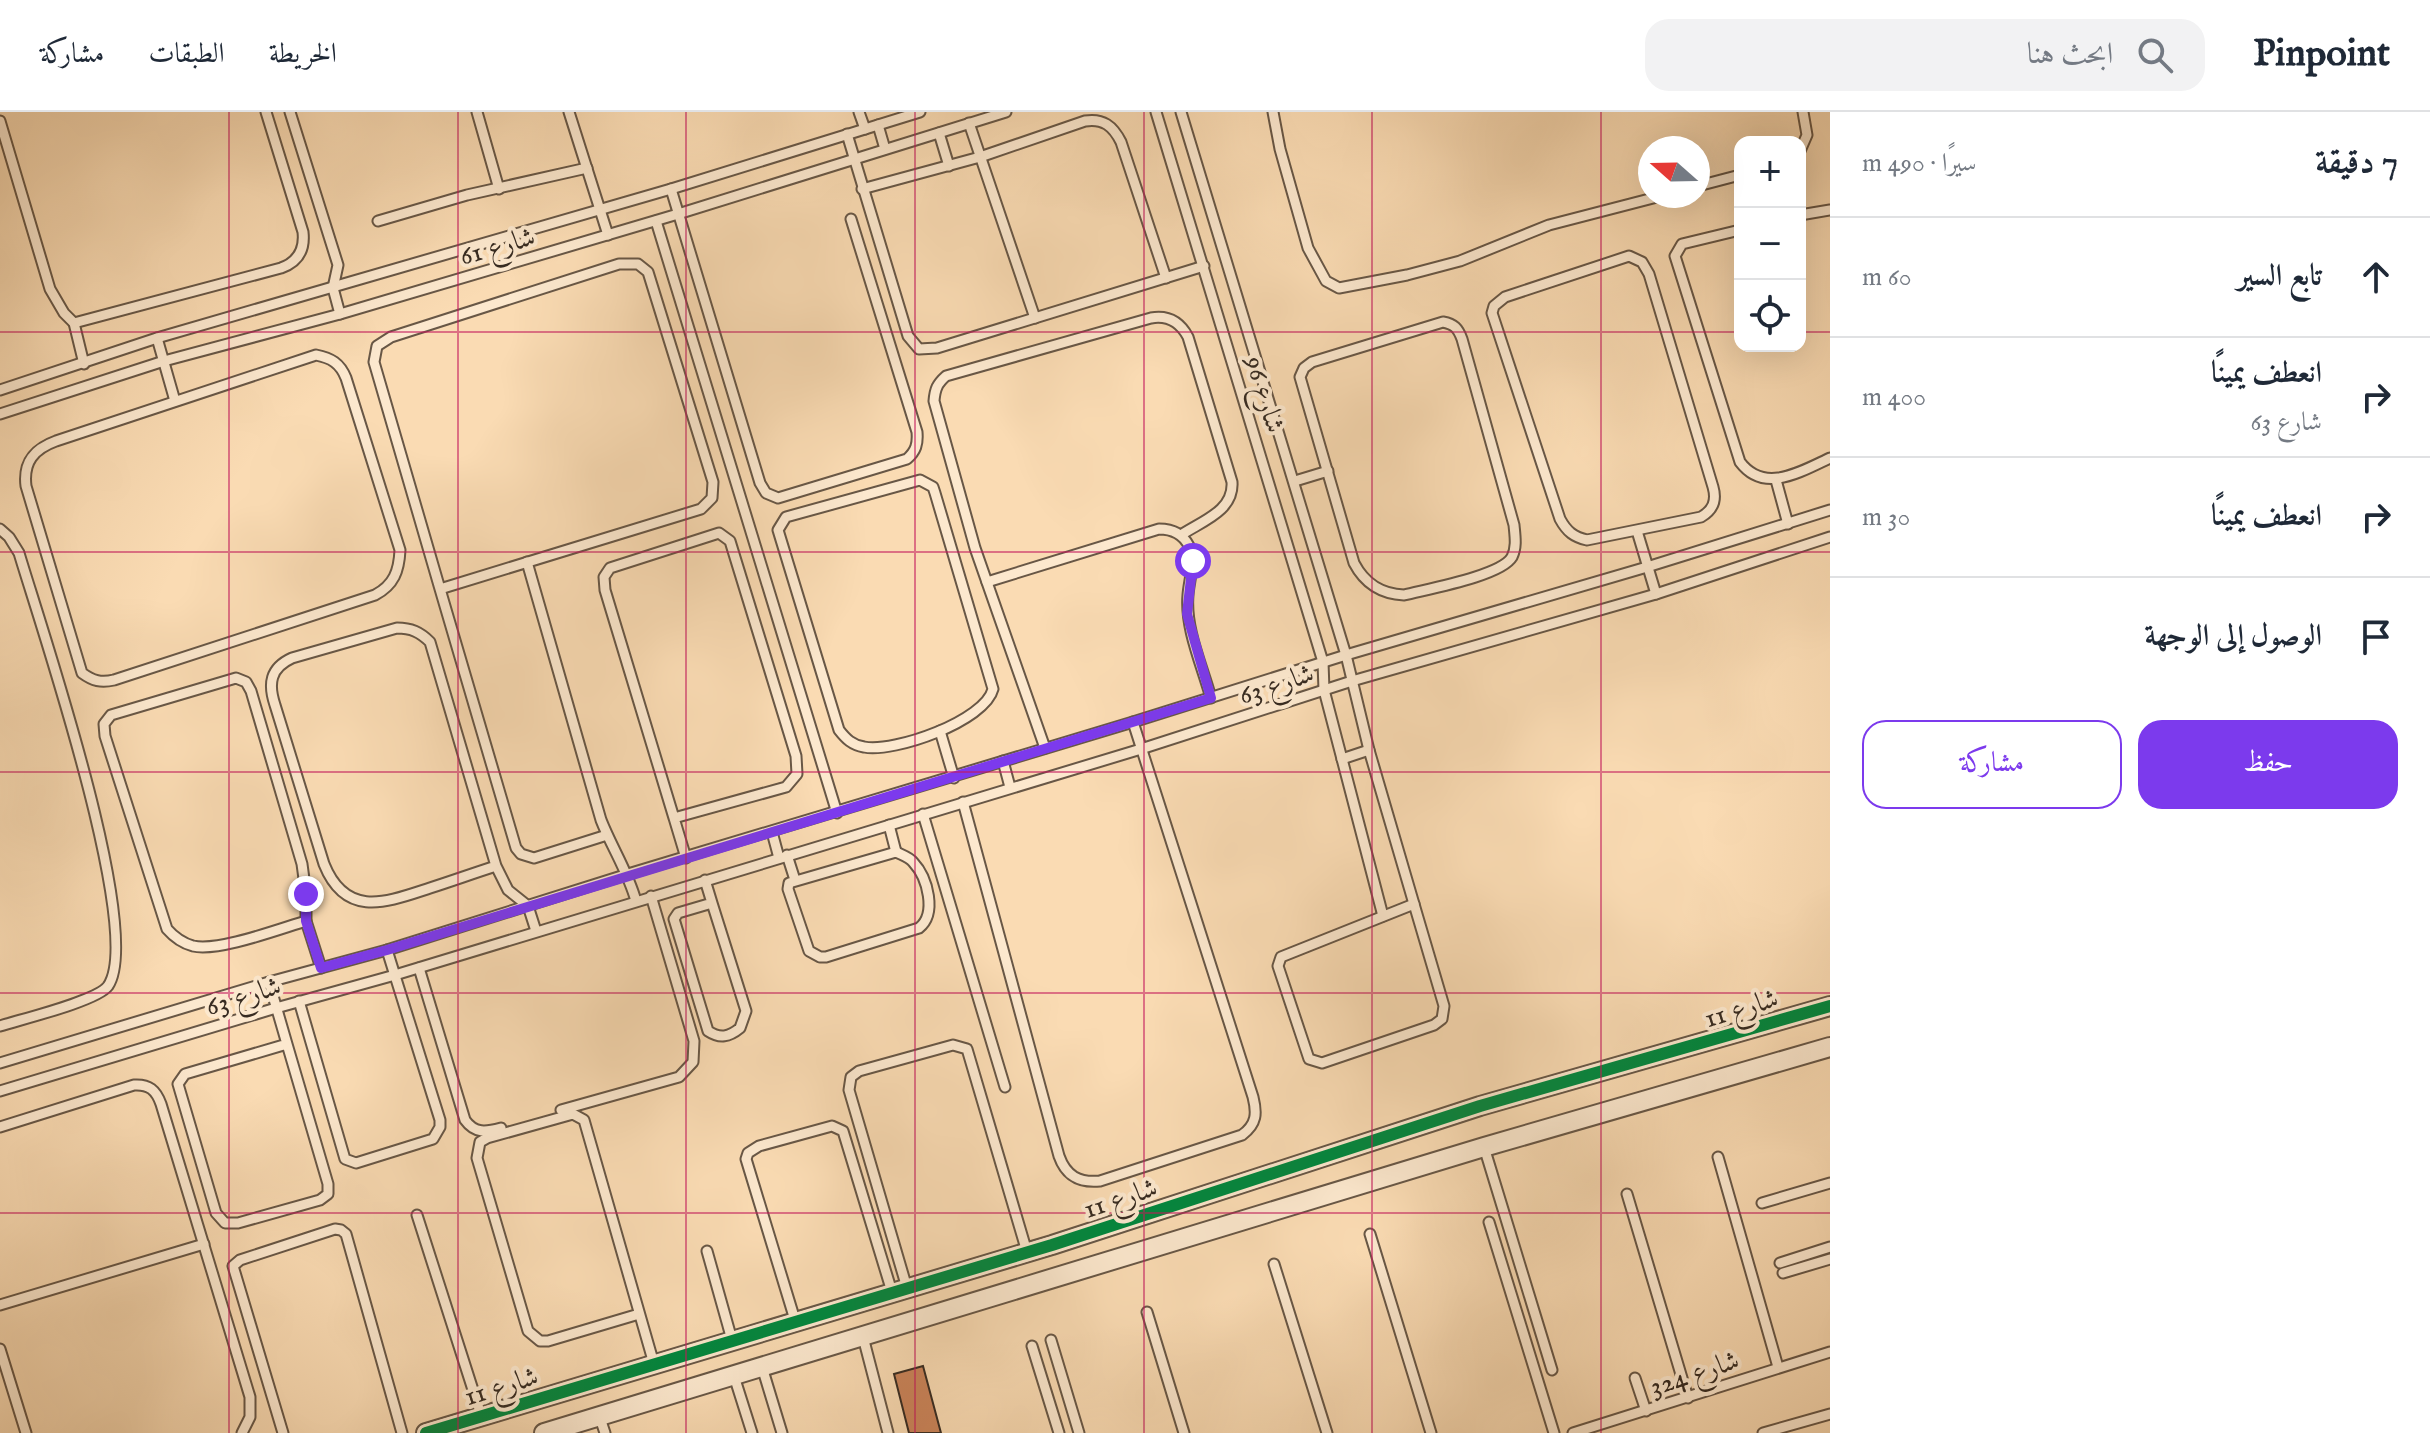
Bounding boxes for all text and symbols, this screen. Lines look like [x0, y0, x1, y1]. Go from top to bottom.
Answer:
search box [1645, 19, 2205, 91]
text: Pinpoint [2253, 31, 2390, 79]
icon: search [2133, 33, 2177, 77]
text: ابحث هنا [2027, 36, 2113, 74]
text: مشاركة [40, 37, 104, 72]
text: الطبقات [148, 37, 225, 72]
text: الخريطة [269, 37, 337, 72]
north arrow [1638, 136, 1710, 208]
map controls [1734, 136, 1806, 352]
button: + [1734, 136, 1806, 208]
text: 7 دقيقة [2315, 141, 2398, 184]
text: سيرًا · 490 m [1862, 147, 1976, 180]
button: − [1734, 208, 1806, 280]
street label: شارع 61 [456, 220, 541, 279]
icon: ahead [2354, 255, 2398, 299]
text: تابع السير [2237, 258, 2322, 296]
text: 60 m [1862, 261, 1912, 294]
button: locate [1734, 280, 1806, 352]
street label: شارع 96 [1231, 351, 1292, 439]
text: انعطف يمينًا [2211, 355, 2322, 393]
icon: right [2354, 375, 2398, 419]
text: 400 m [1862, 381, 1926, 414]
text: شارع 63 [2251, 406, 2322, 439]
icon: right [2354, 495, 2398, 539]
text: انعطف يمينًا [2211, 498, 2322, 536]
text: 30 m [1862, 501, 1910, 534]
route start [1175, 543, 1211, 579]
icon: arrive [2354, 615, 2398, 659]
text: الوصول إلى الوجهة [2145, 618, 2322, 656]
street label: شارع 63 [1235, 657, 1320, 718]
button: مشاركة [1862, 720, 2122, 809]
button: حفظ [2138, 720, 2398, 809]
route end [288, 876, 324, 912]
street label: شارع 63 [202, 969, 287, 1029]
street label: شارع 11 [1700, 982, 1784, 1041]
street label: شارع 11 [1079, 1171, 1163, 1232]
street label: شارع 324 [1646, 1344, 1745, 1409]
street label: شارع 11 [460, 1360, 544, 1419]

